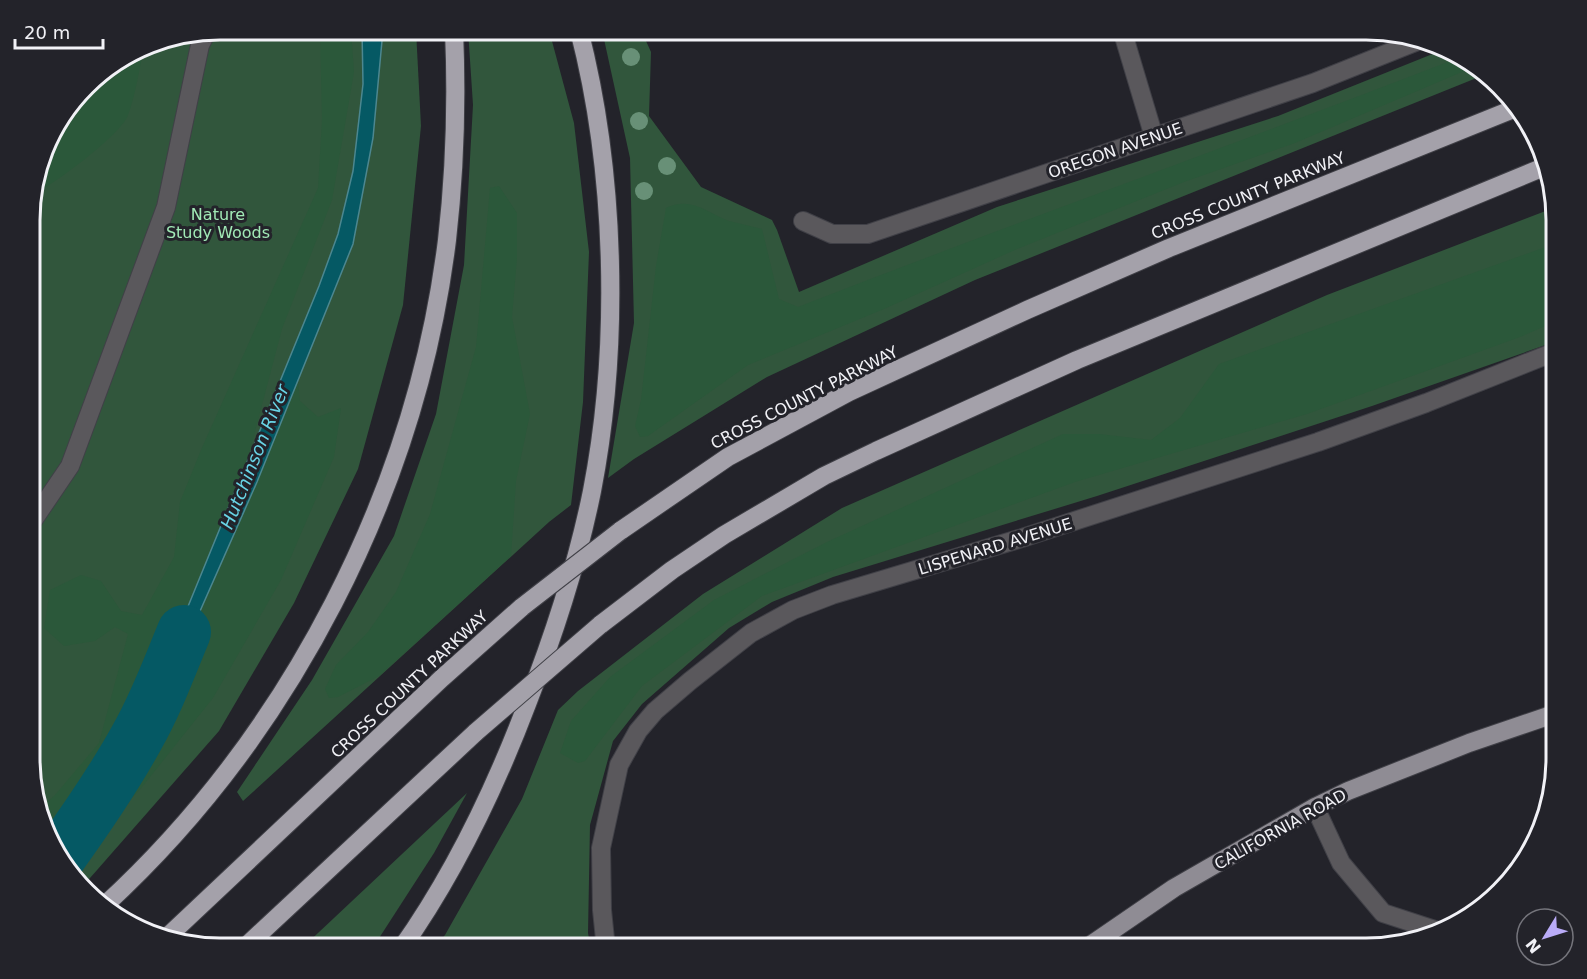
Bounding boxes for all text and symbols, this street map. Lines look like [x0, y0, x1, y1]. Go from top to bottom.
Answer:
scale bar [15, 12, 104, 50]
text: 20 m [24, 22, 70, 43]
street label: OREGON AVENUE [1046, 119, 1185, 182]
street label: CROSS COUNTY PARKWAY [1148, 148, 1348, 243]
park label: Nature Study Woods [166, 205, 270, 242]
street label: CROSS COUNTY PARKWAY [708, 342, 901, 453]
water label: Hutchinson River [216, 380, 294, 532]
street label: LISPENARD AVENUE [916, 514, 1074, 579]
street label: CROSS COUNTY PARKWAY [327, 607, 492, 762]
street label: CALIFORNIA ROAD [1211, 785, 1350, 874]
north arrow [1515, 907, 1575, 967]
text: N [1522, 935, 1545, 957]

